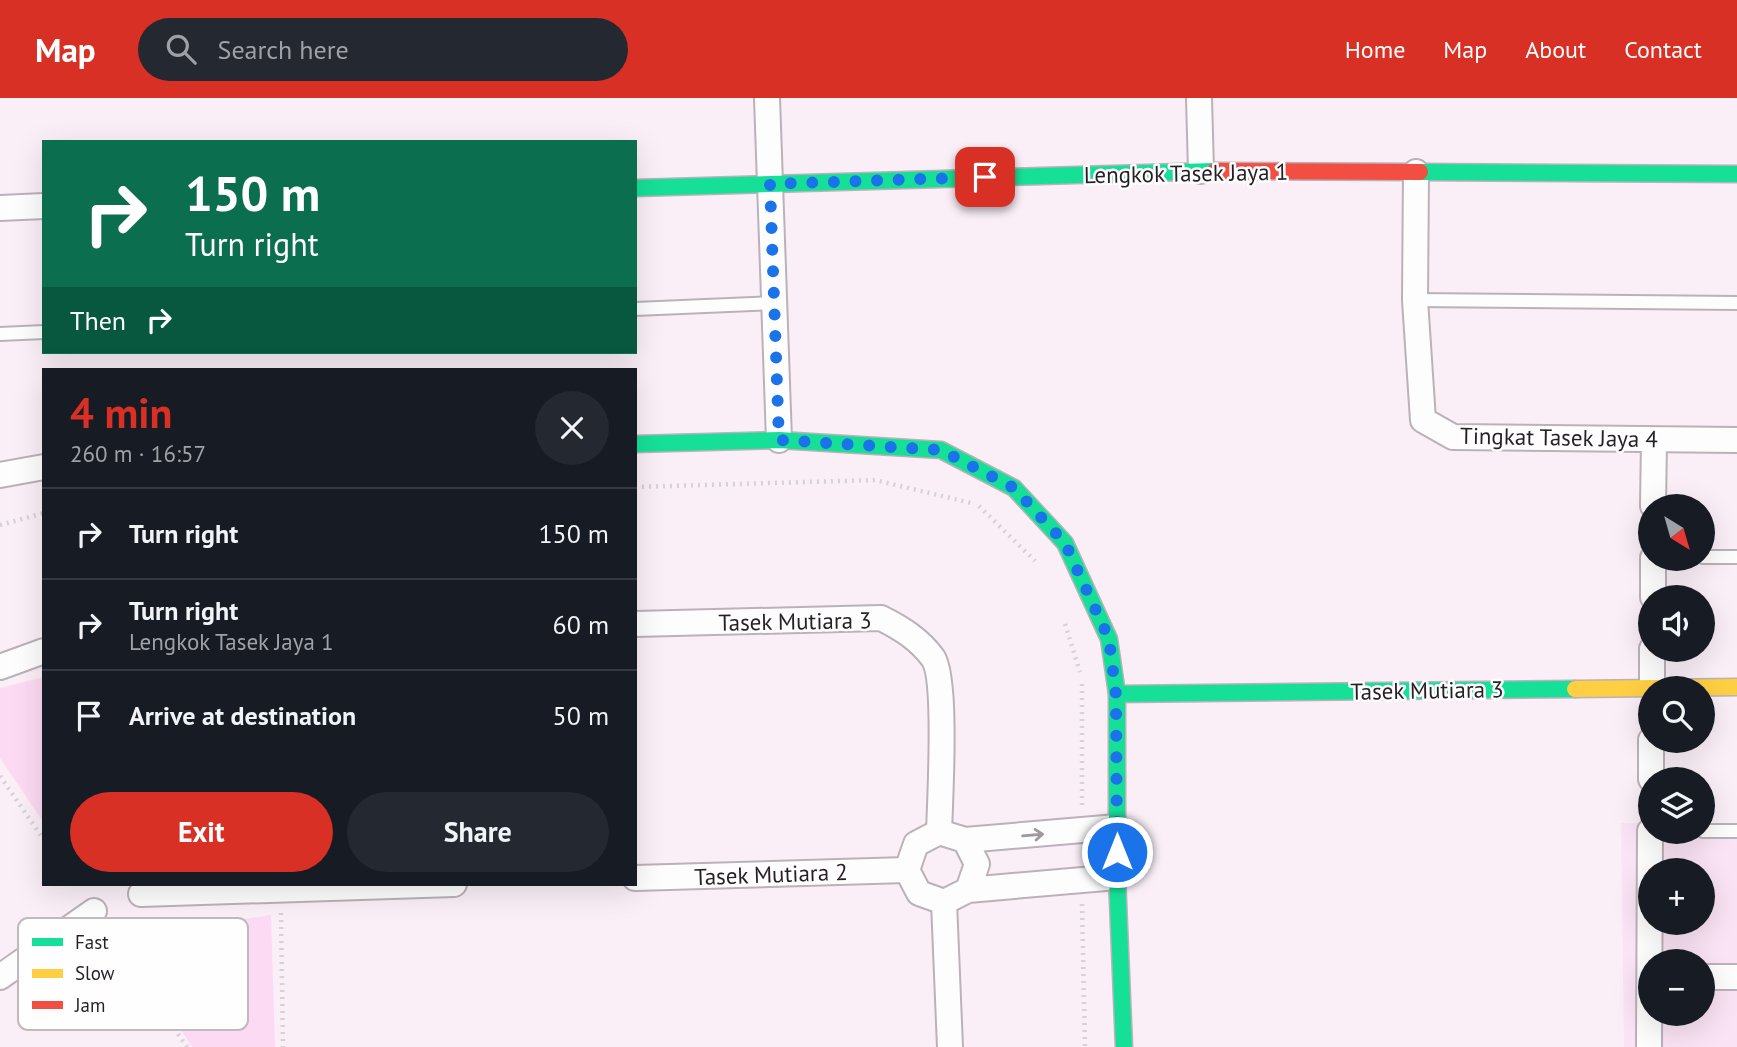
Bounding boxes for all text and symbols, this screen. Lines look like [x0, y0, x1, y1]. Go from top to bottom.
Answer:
search box [138, 18, 628, 81]
text: Map [35, 28, 96, 71]
icon: search [162, 30, 200, 68]
text: Search here [218, 33, 349, 66]
text: Home [1345, 34, 1405, 65]
text: Map [1443, 34, 1487, 65]
text: About [1525, 34, 1586, 65]
text: Contact [1624, 34, 1702, 65]
pin [955, 147, 1015, 207]
street label: Lengkok Tasek Jaya 1 [1084, 157, 1288, 189]
icon: arrive [966, 158, 1004, 196]
text: 150 m [185, 161, 320, 225]
icon: right [70, 168, 161, 259]
text: Turn right [185, 223, 319, 265]
icon: right [140, 301, 178, 339]
text: Then [70, 304, 126, 337]
text: 4 min [70, 385, 172, 440]
button: close [535, 391, 609, 465]
street label: Tingkat Tasek Jaya 4 [1460, 421, 1659, 453]
text: 260 m · 16:57 [70, 439, 206, 468]
north arrow [1638, 494, 1715, 570]
map controls [1638, 494, 1715, 1026]
icon: right [70, 515, 108, 553]
text: Turn right [129, 517, 238, 550]
text: 150 m [538, 517, 609, 550]
button: sound [1638, 585, 1715, 662]
text: Turn right [129, 594, 238, 627]
street label: Tasek Mutiara 3 [718, 605, 872, 637]
icon: right [70, 606, 108, 644]
text: 60 m [553, 608, 609, 641]
text: Lengkok Tasek Jaya 1 [129, 627, 333, 656]
street label: Tasek Mutiara 3 [1350, 674, 1504, 706]
button: search [1638, 676, 1715, 753]
icon: arrive [70, 697, 108, 735]
text: Arrive at destination [129, 699, 356, 732]
text: 50 m [553, 699, 609, 732]
button: layers [1638, 767, 1715, 844]
button: Exit [70, 792, 333, 872]
button: Share [347, 792, 609, 872]
position arrow [1080, 815, 1154, 889]
one-way arrow [1021, 828, 1043, 841]
street label: Tasek Mutiara 2 [694, 857, 848, 891]
button: + [1638, 858, 1715, 935]
legend [18, 918, 248, 1030]
text: Fast [75, 930, 109, 954]
button: − [1638, 949, 1715, 1026]
text: Slow [75, 961, 115, 985]
text: Jam [74, 993, 105, 1017]

